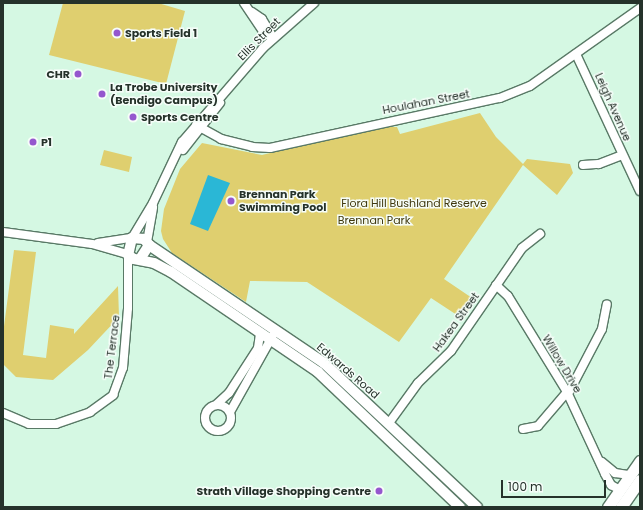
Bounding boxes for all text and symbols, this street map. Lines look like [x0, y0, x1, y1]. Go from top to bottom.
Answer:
street label: Ellis Street [235, 15, 283, 63]
place label: Sports Field 1 [125, 26, 197, 40]
marker: Sports Field 1 [112, 28, 122, 38]
place label: CHR [46, 67, 70, 81]
marker: CHR [73, 69, 83, 79]
street label: Leigh Avenue [592, 71, 634, 143]
place label: La Trobe University (Bendigo Campus) [110, 81, 218, 107]
street label: Houlahan Street [381, 87, 471, 117]
marker: La Trobe University (Bendigo Campus) [97, 89, 107, 99]
place label: Sports Centre [141, 110, 218, 124]
marker: Sports Centre [128, 112, 138, 122]
place label: P1 [41, 135, 52, 149]
marker: P1 [28, 137, 38, 147]
place label: Brennan Park Swimming Pool [239, 188, 326, 214]
marker: Brennan Park Swimming Pool [226, 196, 236, 206]
park label: Flora Hill Bushland Reserve [341, 196, 487, 210]
park label: Brennan Park [338, 213, 410, 227]
street label: Hakea Street [430, 290, 482, 354]
street label: The Terrace [102, 314, 122, 380]
street label: Willow Drive [539, 333, 585, 395]
street label: Edwards Road [314, 340, 382, 402]
scale bar [503, 472, 608, 498]
text: 100 m [508, 478, 542, 495]
place label: Strath Village Shopping Centre [196, 484, 371, 498]
marker: Strath Village Shopping Centre [374, 486, 384, 496]

